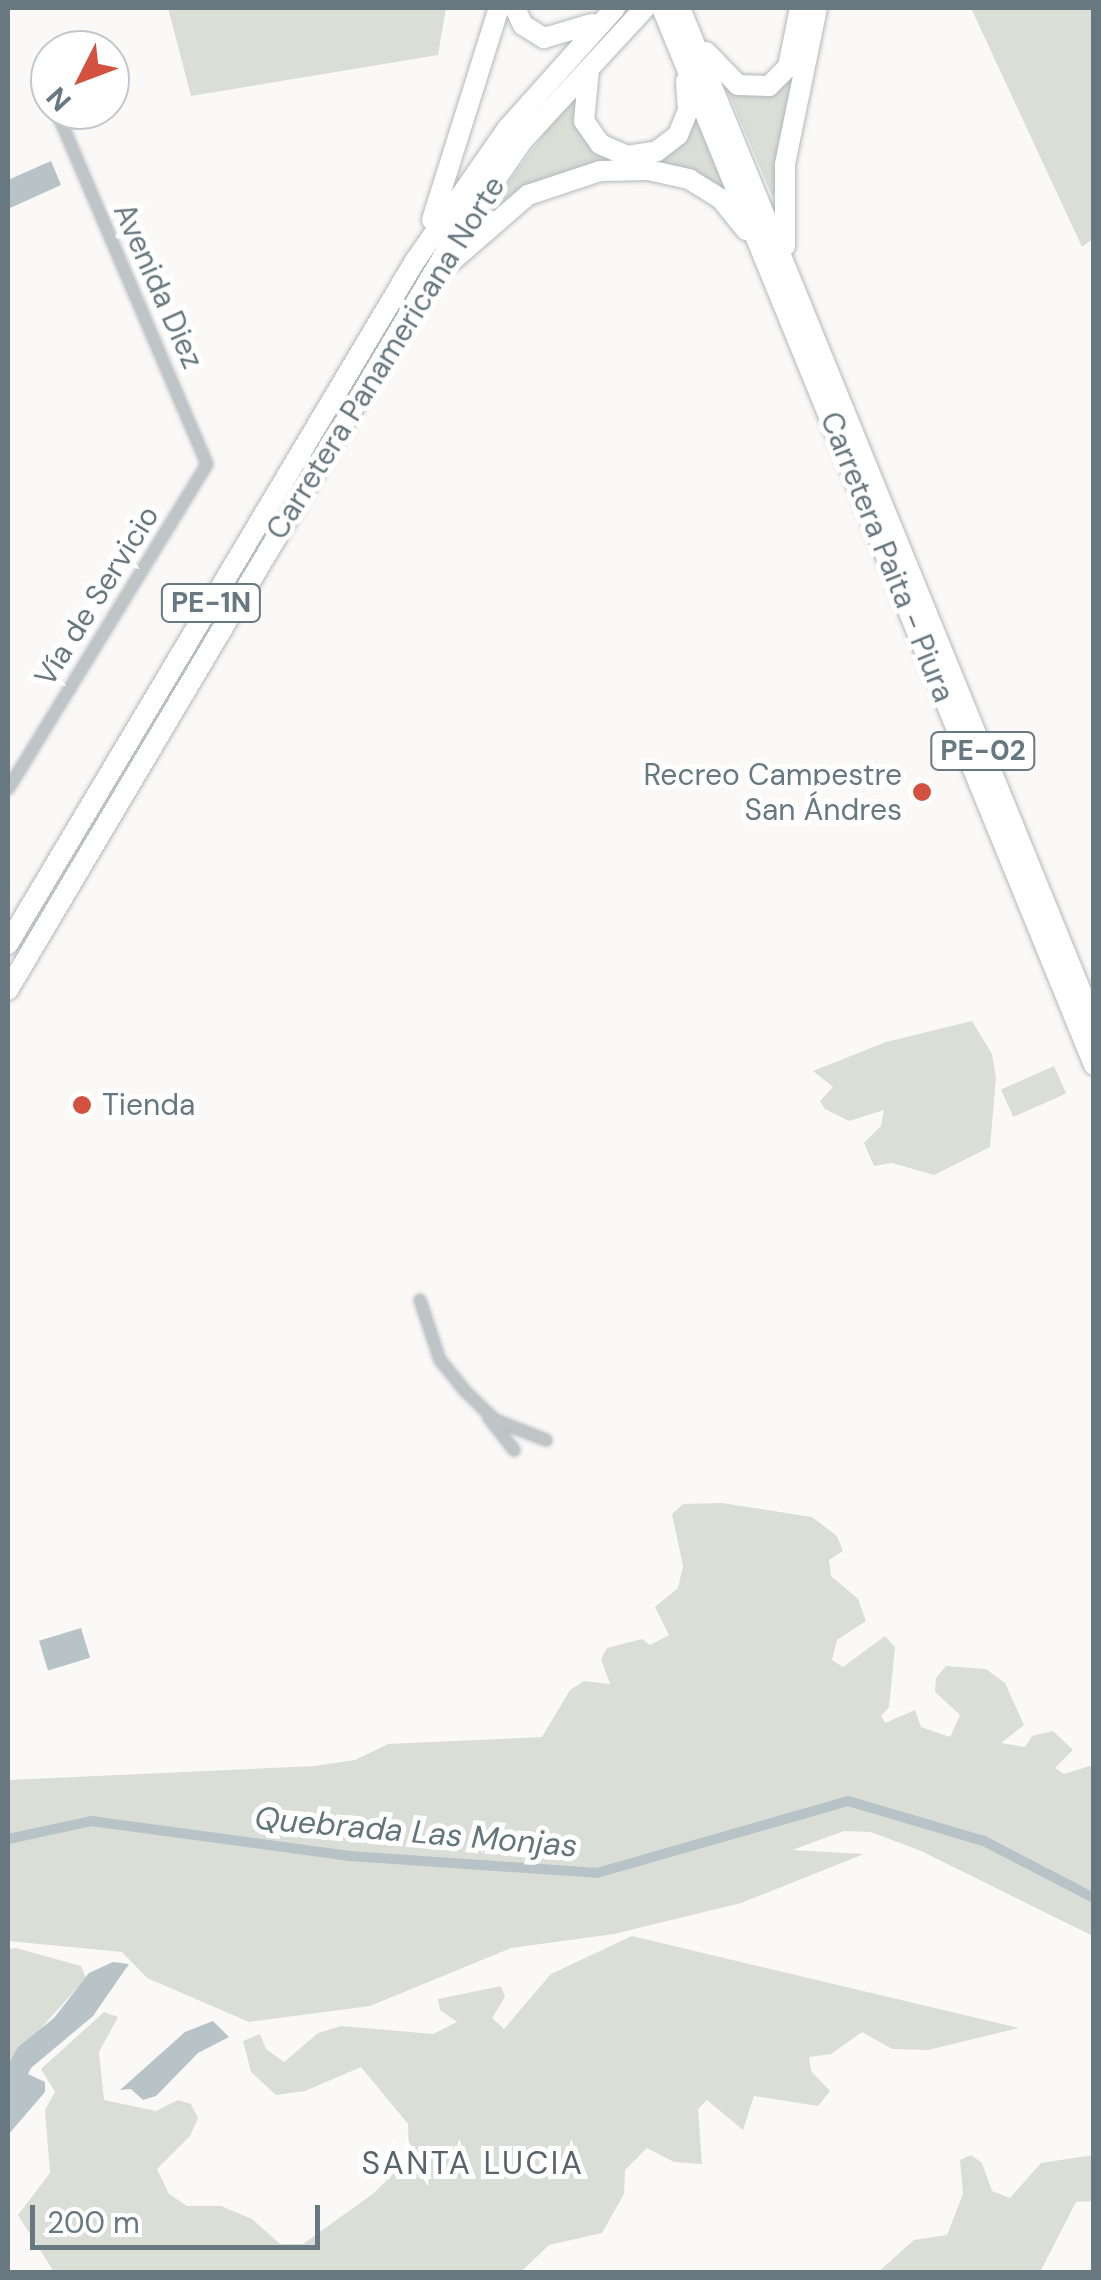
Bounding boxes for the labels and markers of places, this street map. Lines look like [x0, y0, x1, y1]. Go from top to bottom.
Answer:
place label: Recreo Campestre San Ándres [643, 757, 902, 828]
marker: Recreo Campestre San Ándres [911, 781, 933, 803]
place label: Tienda [102, 1087, 195, 1123]
marker: Tienda [71, 1094, 93, 1116]

